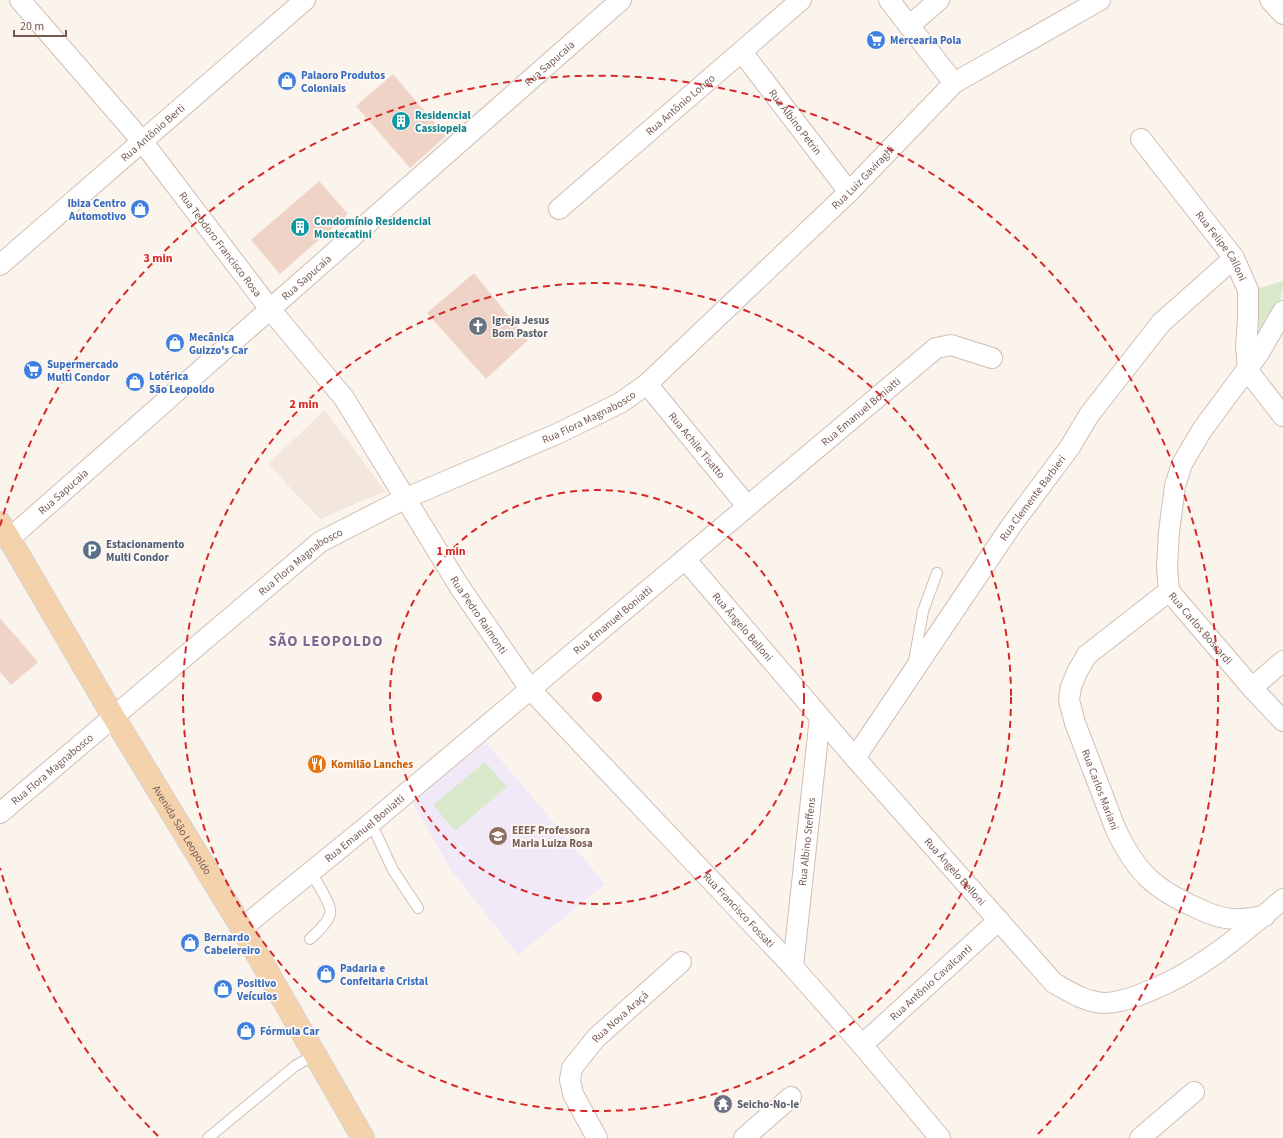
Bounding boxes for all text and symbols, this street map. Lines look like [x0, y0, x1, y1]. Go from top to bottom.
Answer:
scale bar [14, 12, 66, 38]
text: 20 m [20, 18, 44, 35]
supermarket icon: Mercearia Pola [865, 29, 887, 51]
place label: Mercearia Pola [890, 33, 962, 48]
street label: Rua Sapucaia [521, 37, 578, 89]
place label: Palaoro Produtos Coloniais [301, 68, 385, 96]
shop icon: Palaoro Produtos Coloniais [276, 70, 298, 92]
street label: Rua Antônio Longo [642, 70, 718, 139]
street label: Rua Albino Petrin [765, 86, 826, 158]
street label: Rua Antônio Berti [117, 100, 188, 165]
place label: Residencial Cassiopeia [415, 108, 472, 136]
building icon: Residencial Cassiopeia [390, 110, 412, 132]
street label: Rua Luiz Gaviraghi [828, 142, 898, 213]
street label: Rua Teodoro Francisco Rosa [176, 188, 265, 300]
place label: Ibiza Centro Automotivo [67, 196, 126, 224]
shop icon: Ibiza Centro Automotivo [129, 198, 151, 220]
street label: Rua Felipe Calloni [1192, 208, 1251, 283]
place label: Condomínio Residencial Montecatini [314, 214, 432, 242]
building icon: Condomínio Residencial Montecatini [289, 216, 311, 238]
text: 3 min [143, 250, 173, 267]
street label: Rua Sapucaia [278, 251, 334, 303]
place label: Igreja Jesus Bom Pastor [492, 313, 550, 341]
church icon: Igreja Jesus Bom Pastor [467, 315, 489, 337]
place label: Mecânica Guizzo's Car [189, 330, 249, 358]
shop icon: Mecânica Guizzo's Car [164, 332, 186, 354]
place label: Supermercado Multi Condor [47, 357, 118, 385]
supermarket icon: Supermercado Multi Condor [22, 359, 44, 381]
place label: Lotérica São Leopoldo [149, 369, 215, 397]
shop icon: Lotérica São Leopoldo [124, 371, 146, 393]
street label: Rua Emanuel Boniatti [818, 374, 904, 449]
street label: Rua Flora Magnabosco [540, 387, 639, 447]
text: 2 min [289, 396, 319, 413]
street label: Rua Achile Tisatto [665, 409, 729, 482]
street label: Rua Clemente Barbieri [996, 452, 1069, 544]
street label: Rua Sapucaia [35, 465, 91, 518]
street label: Rua Flora Magnabosco [255, 524, 345, 599]
place label: Estacionamento Multi Condor [106, 537, 184, 565]
parking icon: Estacionamento Multi Condor [81, 539, 103, 561]
text: 1 min [436, 543, 466, 560]
street label: Rua Pedro Raimonti [447, 573, 511, 657]
street label: Rua Emanuel Boniatti [570, 582, 656, 658]
street label: Rua Ângelo Belloni [709, 589, 776, 664]
street label: Rua Carlos Boscardi [1165, 589, 1236, 668]
district label: SÃO LEOPOLDO [268, 631, 384, 652]
centre of rings [590, 690, 604, 704]
street label: Rua Flora Magnabosco [8, 730, 96, 808]
street label: Rua Carlos Mariani [1078, 747, 1123, 832]
restaurant icon: Komilão Lanches [306, 753, 328, 775]
place label: Komilão Lanches [331, 757, 413, 772]
street label: Avenida São Leopoldo [149, 782, 215, 878]
street label: Rua Emanuel Boniatti [321, 791, 408, 865]
street label: Rua Albino Steffens [794, 796, 819, 887]
place label: EEEF Professora Maria Luiza Rosa [512, 823, 593, 851]
school or university icon: EEEF Professora Maria Luiza Rosa [487, 825, 509, 847]
street label: Rua Ângelo Belloni [921, 834, 989, 909]
street label: Rua Francisco Fossati [700, 869, 778, 951]
place label: Bernardo Cabelereiro [204, 930, 260, 958]
shop icon: Bernardo Cabelereiro [179, 932, 201, 954]
street label: Rua Antônio Cavalcanti [886, 941, 975, 1024]
place label: Padaria e Confeitaria Cristal [340, 961, 429, 989]
shop icon: Padaria e Confeitaria Cristal [315, 963, 337, 985]
place label: Positivo Veículos [236, 976, 277, 1004]
shop icon: Positivo Veículos [212, 978, 234, 1000]
street label: Rua Nova Araçá [588, 987, 651, 1046]
shop icon: Fórmula Car [235, 1020, 257, 1042]
place label: Fórmula Car [260, 1024, 320, 1039]
temple icon: Seicho-No-Ie [712, 1093, 734, 1115]
place label: Seicho-No-Ie [737, 1097, 799, 1112]

